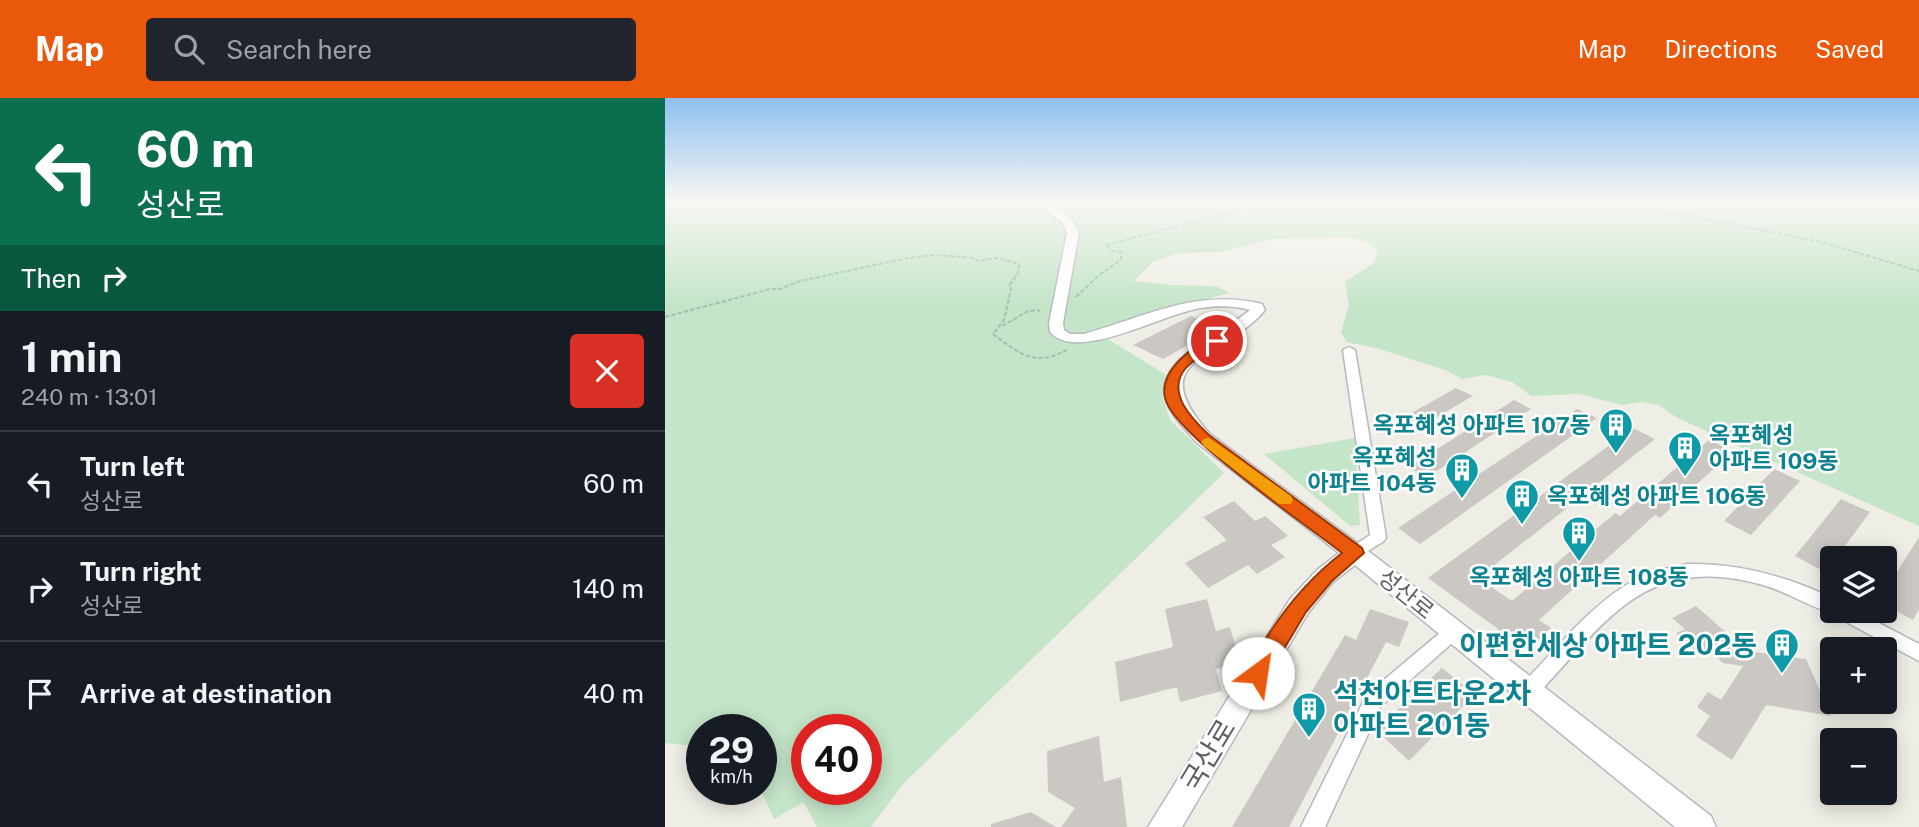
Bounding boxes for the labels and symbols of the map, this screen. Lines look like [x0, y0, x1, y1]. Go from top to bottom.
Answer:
pin [1187, 311, 1247, 371]
building icon: 옥포혜성 아파트 107동 [1597, 406, 1635, 455]
place label: 옥포혜성 아파트 107동 [1373, 411, 1591, 438]
place label: 옥포혜성 아파트 109동 [1709, 421, 1839, 474]
building icon: 옥포혜성 아파트 109동 [1666, 429, 1704, 478]
place label: 옥포혜성 아파트 104동 [1307, 443, 1437, 496]
building icon: 옥포혜성 아파트 104동 [1443, 451, 1481, 500]
building icon: 옥포혜성 아파트 106동 [1503, 477, 1541, 526]
place label: 옥포혜성 아파트 106동 [1547, 482, 1766, 509]
building icon: 옥포혜성 아파트 108동 [1560, 514, 1598, 563]
street label: 성산로 [1373, 563, 1439, 624]
place label: 옥포혜성 아파트 108동 [1469, 563, 1689, 590]
building icon: 이편한세상 아파트 202동 [1763, 626, 1801, 675]
place label: 이편한세상 아파트 202동 [1459, 628, 1757, 661]
position arrow [1221, 636, 1295, 710]
place label: 석천아트타운2차 아파트 201동 [1333, 676, 1531, 741]
building icon: 석천아트타운2차 아파트 201동 [1290, 690, 1328, 739]
street label: 국산로 [1174, 713, 1242, 796]
speed limit sign: 40 [791, 714, 882, 805]

